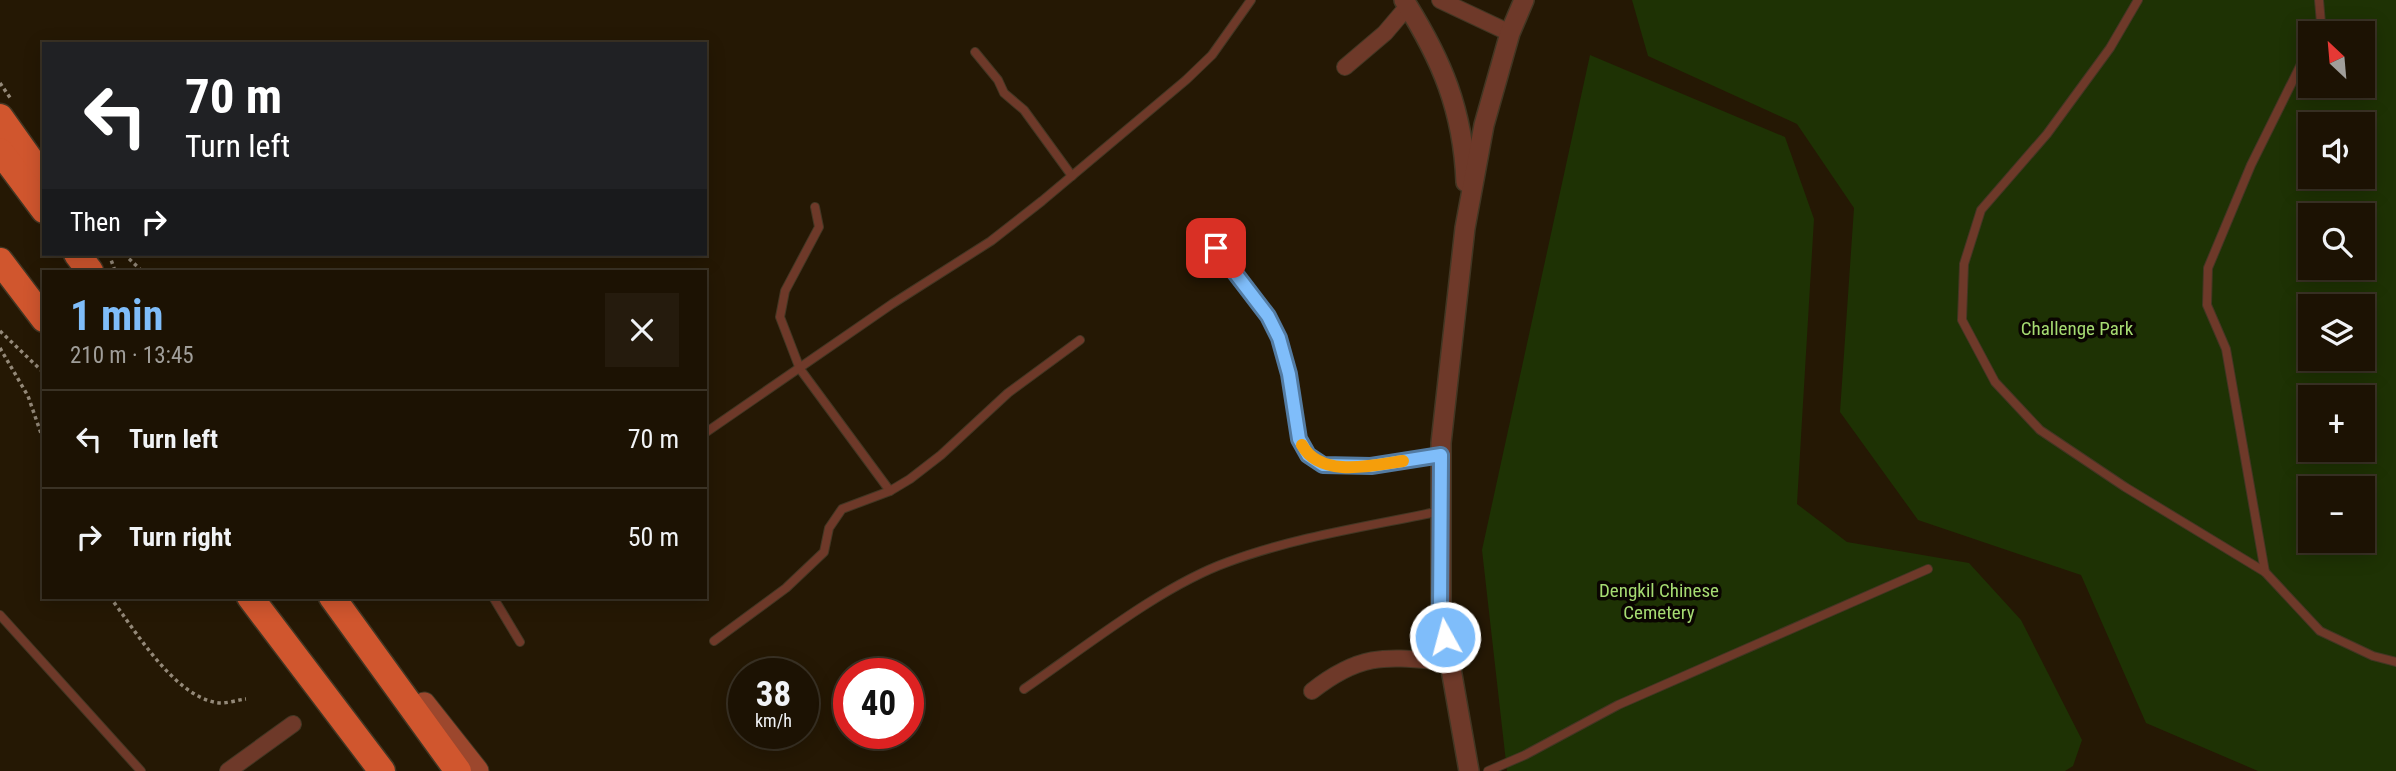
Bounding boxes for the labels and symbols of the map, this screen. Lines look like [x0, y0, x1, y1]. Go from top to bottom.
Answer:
north arrow [2298, 21, 2375, 98]
pin [1186, 218, 1246, 278]
park label: Challenge Park [2021, 317, 2134, 340]
park label: Dengkil Chinese Cemetery [1599, 579, 1719, 624]
position arrow [1408, 600, 1482, 674]
speed limit sign: 40 [833, 658, 924, 749]

